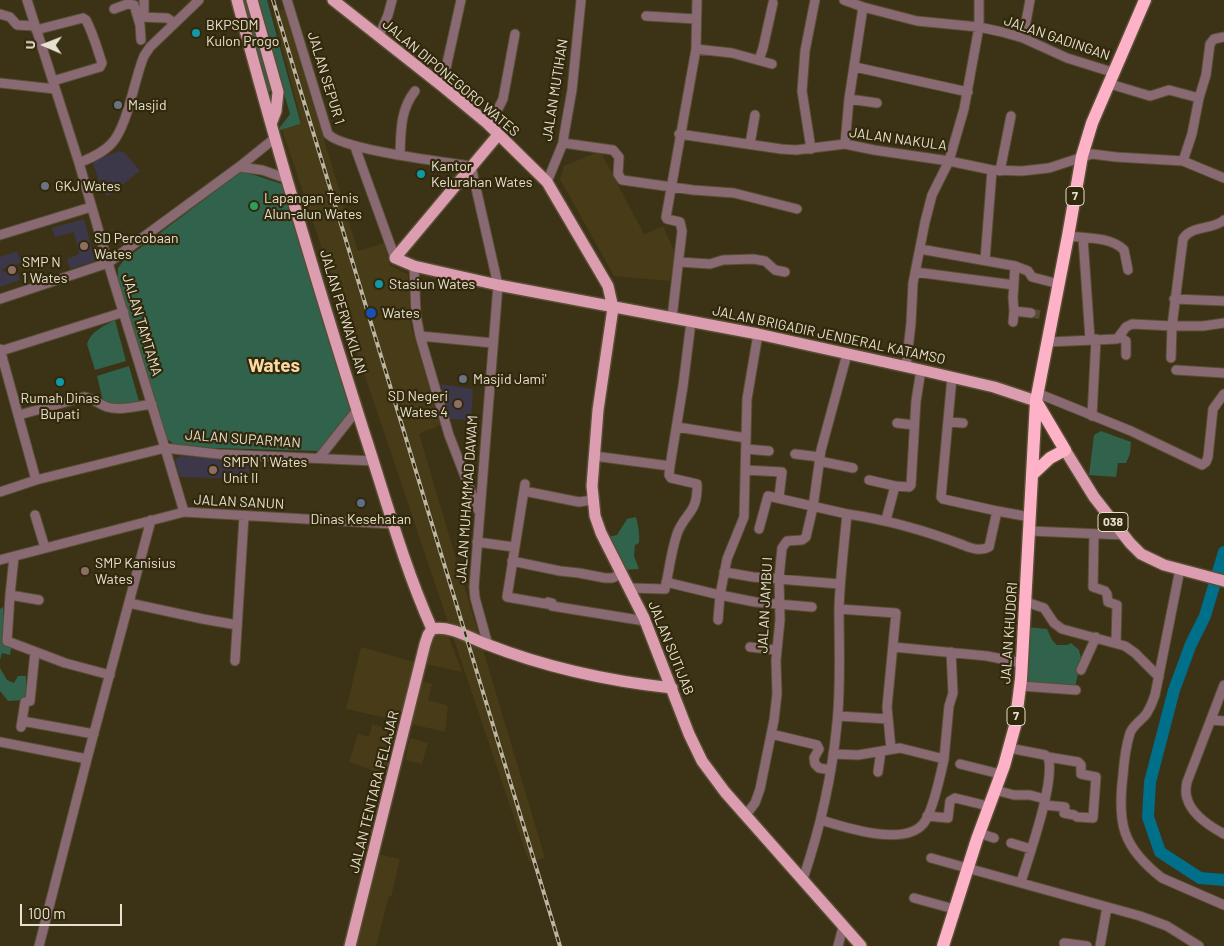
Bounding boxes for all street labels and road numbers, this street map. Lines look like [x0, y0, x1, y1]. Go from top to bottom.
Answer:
street label: JALAN GADINGAN [1002, 12, 1112, 64]
street label: JALAN DIPONEGORO WATES [379, 16, 523, 140]
street label: JALAN SEPUR 1 [304, 30, 348, 126]
street label: JALAN MUTIHAN [539, 38, 571, 142]
street label: JALAN NAKULA [848, 124, 948, 154]
road number: 7 [1066, 187, 1084, 206]
street label: JALAN PERWAKILAN [316, 248, 370, 376]
street label: JALAN TAMTAMA [119, 272, 165, 378]
street label: JALAN BRIGADIR JENDERAL KATAMSO [711, 302, 947, 368]
street label: JALAN MUHAMMAD DAWAM [453, 415, 481, 583]
street label: JALAN SUPARMAN [185, 427, 301, 451]
street label: JALAN SANUN [193, 491, 285, 513]
road number: 038 [1098, 512, 1128, 532]
street label: JALAN JAMBU I [754, 556, 776, 654]
street label: JALAN KHUDORI [997, 582, 1021, 684]
street label: JALAN SUTIJAB [644, 599, 698, 697]
road number: 7 [1007, 706, 1025, 726]
street label: JALAN TENTARA PELAJAR [346, 709, 402, 875]

